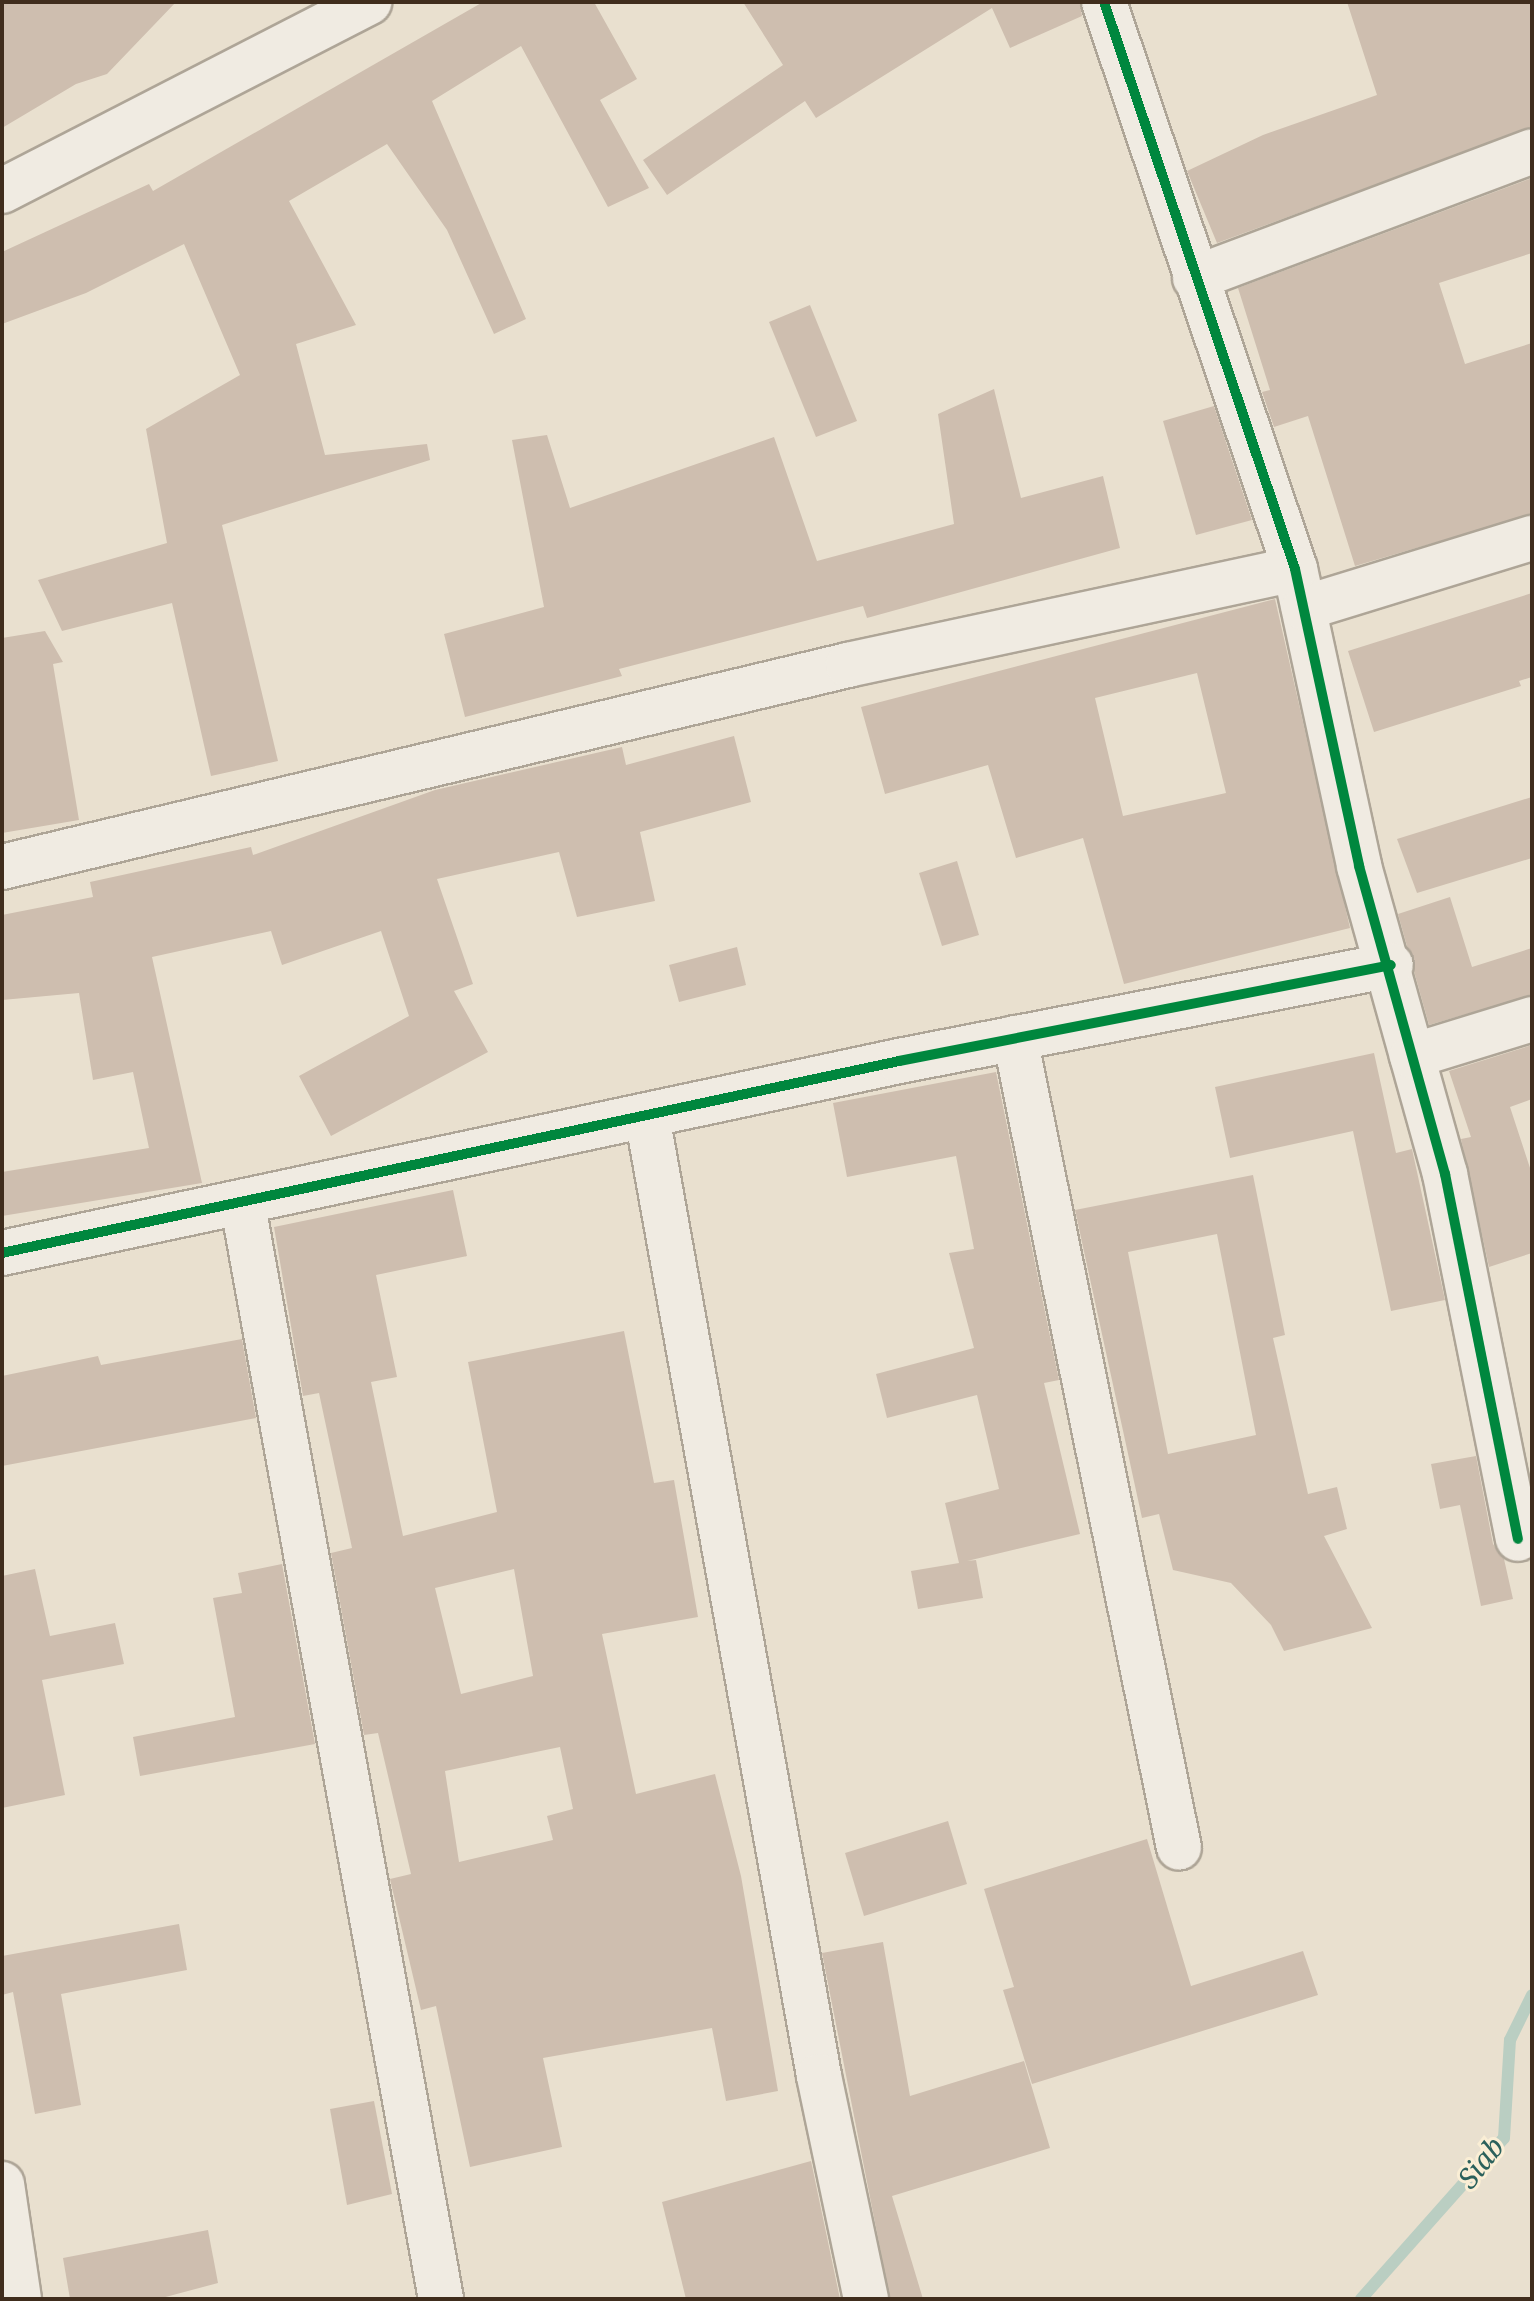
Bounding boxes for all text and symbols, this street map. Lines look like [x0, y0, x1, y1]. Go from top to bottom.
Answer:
water label: Siab [1450, 2130, 1510, 2194]

